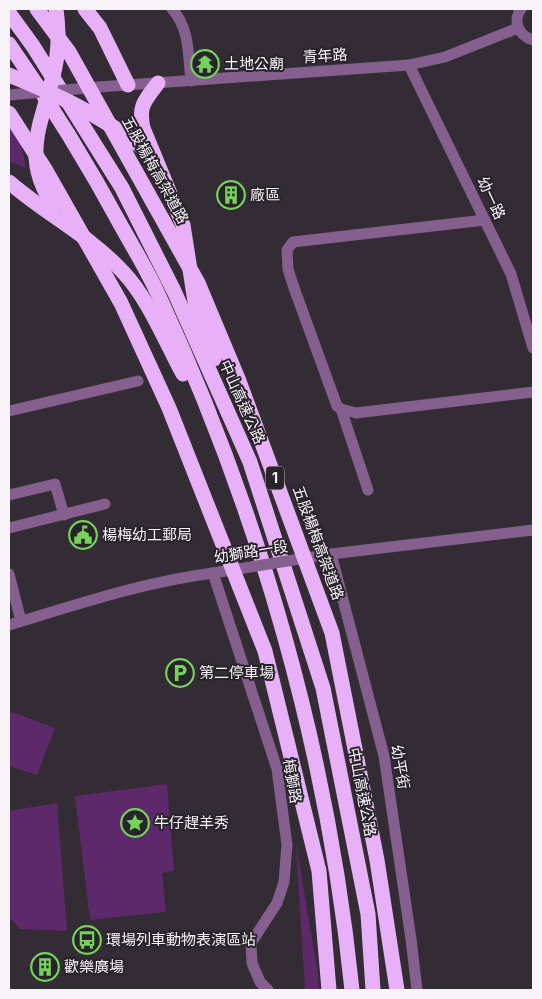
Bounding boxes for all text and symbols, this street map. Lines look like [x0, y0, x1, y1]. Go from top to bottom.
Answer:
street label: 青年路 [302, 44, 348, 67]
temple icon: 土地公廟 [190, 49, 220, 79]
place label: 土地公廟 [224, 54, 284, 73]
street label: 五股楊梅高架道路 [118, 113, 193, 227]
street label: 幼一路 [473, 173, 510, 222]
building icon: 廠區 [216, 180, 246, 210]
place label: 廠區 [250, 185, 280, 204]
street label: 中山高速公路 [215, 357, 269, 447]
road number: 1 [266, 466, 284, 489]
street label: 五股楊梅高架道路 [289, 483, 348, 602]
public building icon: 楊梅幼工郵局 [68, 520, 98, 550]
place label: 楊梅幼工郵局 [102, 525, 192, 544]
street label: 幼獅路一段 [212, 536, 289, 567]
parking icon: 第二停車場 [165, 658, 195, 688]
place label: 第二停車場 [199, 663, 274, 682]
street label: 幼平街 [387, 743, 414, 791]
street label: 中山高速公路 [345, 746, 380, 838]
street label: 梅獅路 [279, 757, 306, 805]
place icon: 牛仔趕羊秀 [120, 808, 150, 838]
place label: 牛仔趕羊秀 [154, 813, 229, 832]
bus stop icon: 環場列車動物表演區站 [72, 925, 102, 955]
place label: 環場列車動物表演區站 [106, 930, 256, 949]
building icon: 歡樂廣場 [30, 952, 60, 982]
place label: 歡樂廣場 [64, 957, 124, 976]

